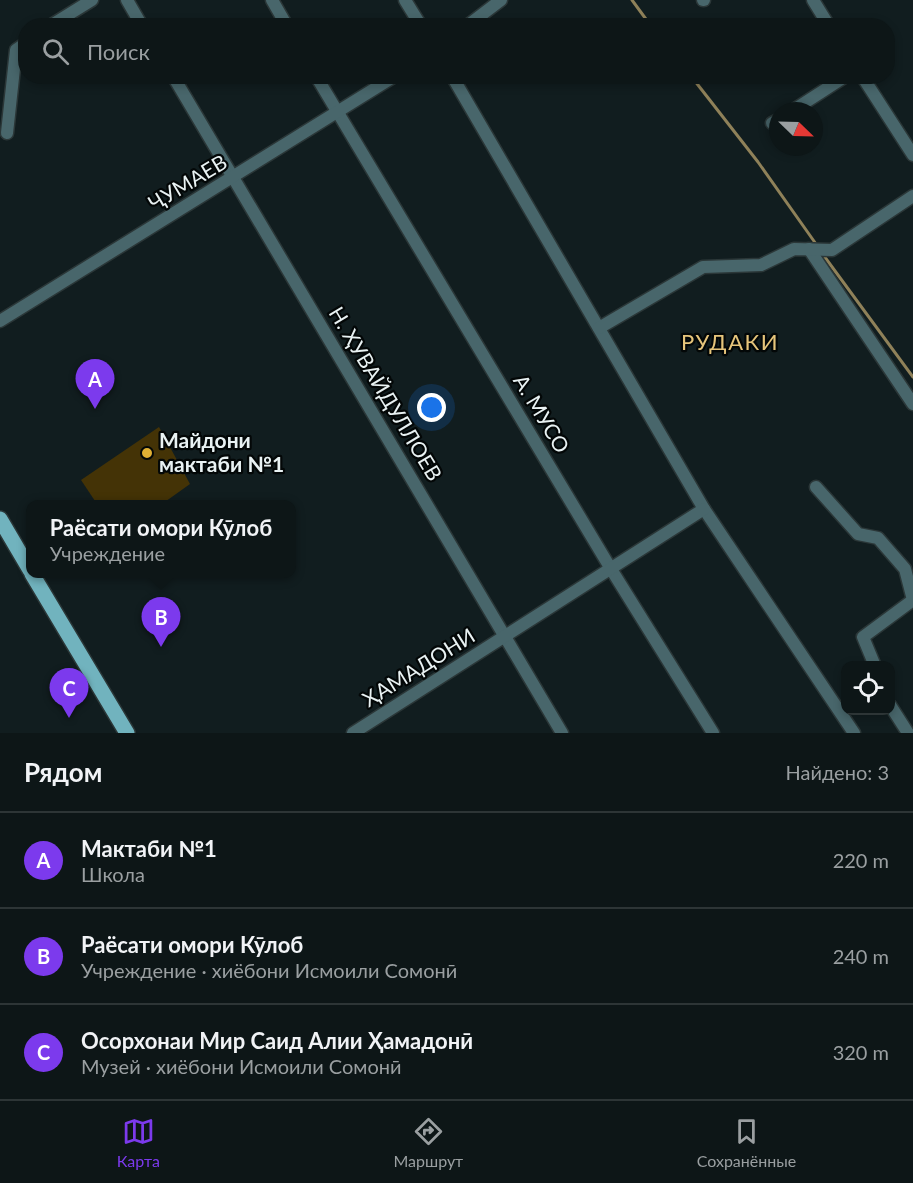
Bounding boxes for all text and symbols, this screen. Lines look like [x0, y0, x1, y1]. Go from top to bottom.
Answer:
search box [18, 18, 895, 84]
icon: search [39, 35, 72, 68]
text: Поиск [87, 38, 150, 65]
north arrow [769, 102, 823, 156]
street label: ҶУМАЕВ [144, 149, 231, 215]
street label: Н. ҲУВАЙДУЛЛОЕВ [324, 302, 448, 485]
district label: РУДАКИ [681, 328, 779, 355]
pin: A [76, 360, 115, 409]
street label: А. МУСО [509, 369, 575, 457]
your location [417, 393, 446, 422]
place label: Майдони мактаби №1 [159, 427, 284, 476]
marker: Майдони мактаби №1 [140, 446, 154, 460]
popup [26, 500, 296, 578]
text: Раёсати омори Кӯлоб [50, 514, 272, 541]
text: Учреждение [50, 541, 165, 565]
pin: B [142, 598, 180, 647]
street label: ҲАМАДОНИ [357, 622, 479, 711]
map controls [841, 661, 895, 715]
button: locate [841, 661, 895, 715]
pin: C [50, 668, 88, 718]
text: Рядом [24, 756, 102, 788]
text: Найдено: 3 [786, 760, 889, 784]
text: Мактаби №1 [81, 835, 217, 862]
text: A [37, 848, 50, 872]
text: 220 m [833, 848, 889, 872]
text: Школа [81, 862, 145, 886]
text: Раёсати омори Кӯлоб [81, 931, 303, 958]
text: B [37, 944, 50, 968]
text: 240 m [833, 944, 889, 968]
text: Учреждение · хиёбони Исмоили Сомонӣ [81, 958, 457, 982]
text: Осорхонаи Мир Саид Алии Ҳамадонӣ [81, 1027, 473, 1054]
text: C [37, 1040, 50, 1064]
text: 320 m [833, 1040, 889, 1064]
text: Музей · хиёбони Исмоили Сомонӣ [81, 1054, 402, 1078]
tab: Карта [117, 1115, 160, 1170]
tab: Маршрут [393, 1115, 463, 1170]
tab: Сохранённые [697, 1115, 796, 1170]

